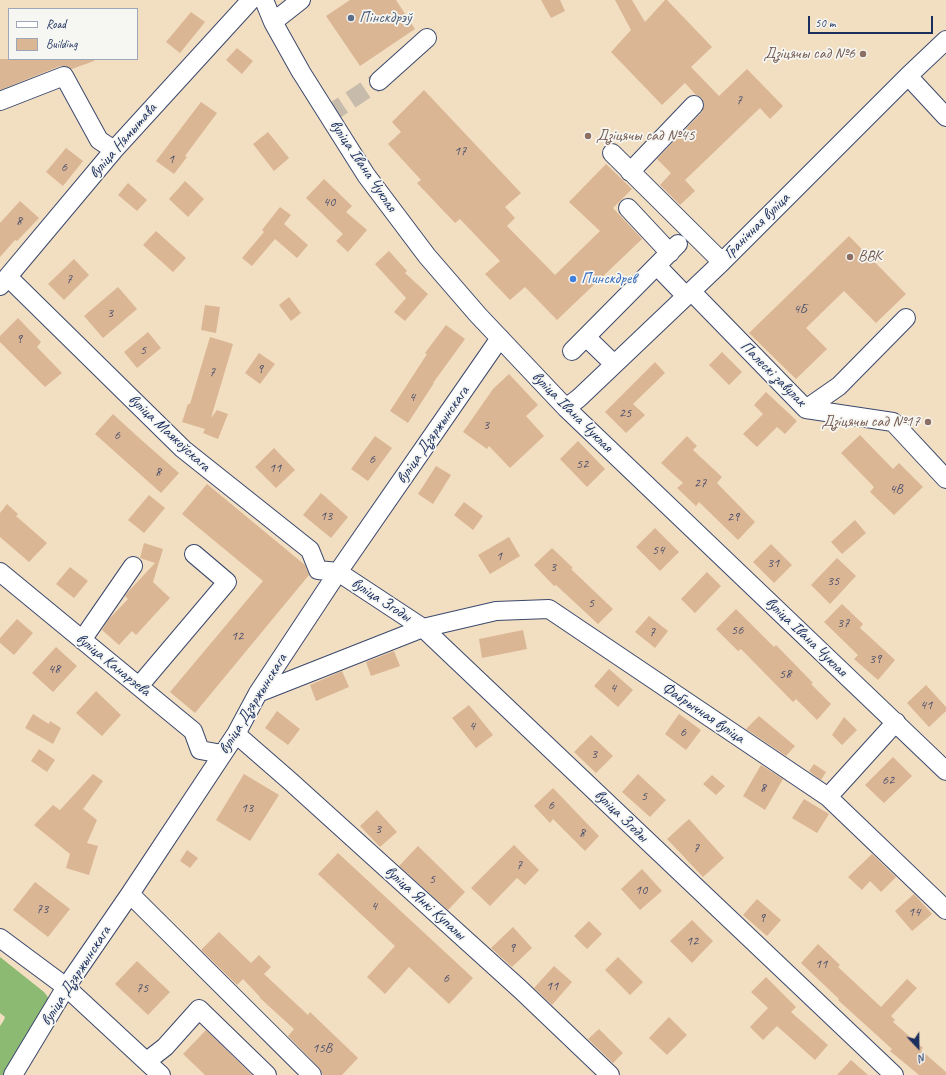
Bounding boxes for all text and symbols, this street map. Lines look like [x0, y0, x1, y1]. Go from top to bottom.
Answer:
legend [8, 8, 138, 60]
place label: Пінскдрэў [359, 8, 412, 28]
scale bar [810, 8, 935, 34]
marker: Пінскдрэў [346, 13, 356, 23]
text: 50 m [815, 15, 835, 31]
text: Road [46, 16, 66, 32]
text: Building [46, 36, 78, 52]
place label: Дзіцячы сад №6 [764, 44, 855, 64]
marker: Дзіцячы сад №6 [858, 49, 868, 59]
house number: 7 [736, 92, 742, 108]
street label: вуліца Нямытава [85, 99, 161, 183]
street label: вуліца Івана Чуклая [325, 116, 401, 216]
place label: Дзіцячы сад №45 [596, 126, 695, 146]
marker: Дзіцячы сад №45 [583, 131, 593, 141]
house number: 17 [454, 143, 466, 159]
house number: 1 [168, 151, 174, 167]
house number: 6 [61, 159, 67, 175]
street label: Гранічная вуліца [720, 189, 794, 263]
house number: 40 [323, 194, 335, 210]
house number: 8 [16, 213, 22, 229]
place label: ВВК [858, 247, 882, 267]
marker: ВВК [845, 252, 855, 262]
place label: Пинскдрев [581, 269, 636, 289]
house number: 7 [66, 271, 72, 287]
marker: Пинскдрев [568, 274, 578, 284]
house number: 4Б [793, 301, 807, 317]
house number: 3 [107, 305, 113, 321]
house number: 9 [16, 331, 22, 347]
street label: Палескі завулак [736, 337, 810, 411]
house number: 5 [140, 342, 146, 358]
house number: 9 [257, 361, 263, 377]
house number: 7 [209, 364, 215, 380]
street label: вуліца Івана Чуклая [527, 367, 617, 457]
street label: вуліца Дзяржынскага [392, 382, 474, 488]
house number: 4 [409, 389, 415, 405]
street label: вуліца Маякоўскага [124, 390, 214, 476]
house number: 25 [619, 405, 631, 421]
place label: Дзіцячы сад №17 [821, 412, 920, 432]
house number: 3 [483, 417, 489, 433]
marker: Дзіцячы сад №17 [923, 417, 933, 427]
house number: 6 [114, 427, 120, 443]
house number: 6 [369, 451, 375, 467]
house number: 52 [576, 456, 588, 472]
house number: 11 [269, 460, 281, 476]
house number: 8 [155, 464, 161, 480]
house number: 27 [694, 475, 706, 491]
house number: 4В [889, 481, 903, 497]
house number: 13 [320, 508, 332, 524]
house number: 29 [727, 509, 739, 525]
house number: 54 [652, 542, 664, 558]
house number: 1 [496, 548, 502, 564]
house number: 31 [767, 555, 779, 571]
house number: 3 [550, 559, 556, 575]
house number: 35 [827, 573, 839, 589]
street label: вуліца Згоды [347, 574, 415, 626]
street label: вуліца Івана Чуклая [761, 593, 851, 681]
house number: 5 [588, 595, 594, 611]
house number: 37 [837, 615, 849, 631]
house number: 56 [731, 622, 743, 638]
house number: 7 [649, 624, 655, 640]
house number: 12 [231, 628, 243, 644]
street label: вуліца Канарэева [72, 629, 154, 701]
street label: вуліца Дзяржынскага [214, 650, 292, 758]
house number: 39 [869, 651, 881, 667]
house number: 48 [48, 661, 60, 677]
house number: 58 [779, 666, 791, 682]
street label: Фабрычная вуліца [658, 678, 748, 748]
house number: 4 [610, 680, 616, 696]
house number: 41 [920, 697, 932, 713]
house number: 4 [469, 718, 475, 734]
house number: 6 [680, 724, 686, 740]
house number: 3 [591, 746, 597, 762]
house number: 62 [882, 772, 894, 788]
house number: 8 [760, 780, 766, 796]
street label: вуліца Згоды [590, 786, 652, 846]
house number: 5 [641, 788, 647, 804]
house number: 6 [548, 797, 554, 813]
house number: 13 [241, 800, 253, 816]
house number: 3 [375, 821, 381, 837]
house number: 8 [579, 825, 585, 841]
house number: 7 [693, 840, 699, 856]
house number: 7 [516, 857, 522, 873]
street label: вуліца Янкі Купалы [381, 862, 469, 944]
house number: 5 [429, 871, 435, 887]
house number: 10 [635, 882, 647, 898]
house number: 4 [371, 898, 377, 914]
house number: 73 [36, 901, 48, 917]
house number: 14 [908, 904, 920, 920]
house number: 9 [759, 910, 765, 926]
street label: вуліца Дзяржынскага [37, 923, 115, 1029]
house number: 12 [686, 933, 698, 949]
house number: 9 [509, 940, 515, 956]
house number: 11 [815, 956, 827, 972]
house number: 6 [443, 970, 449, 986]
house number: 11 [546, 978, 558, 994]
house number: 75 [136, 980, 148, 996]
north arrow [898, 1027, 938, 1067]
house number: 15В [312, 1040, 332, 1056]
text: N [917, 1050, 928, 1066]

